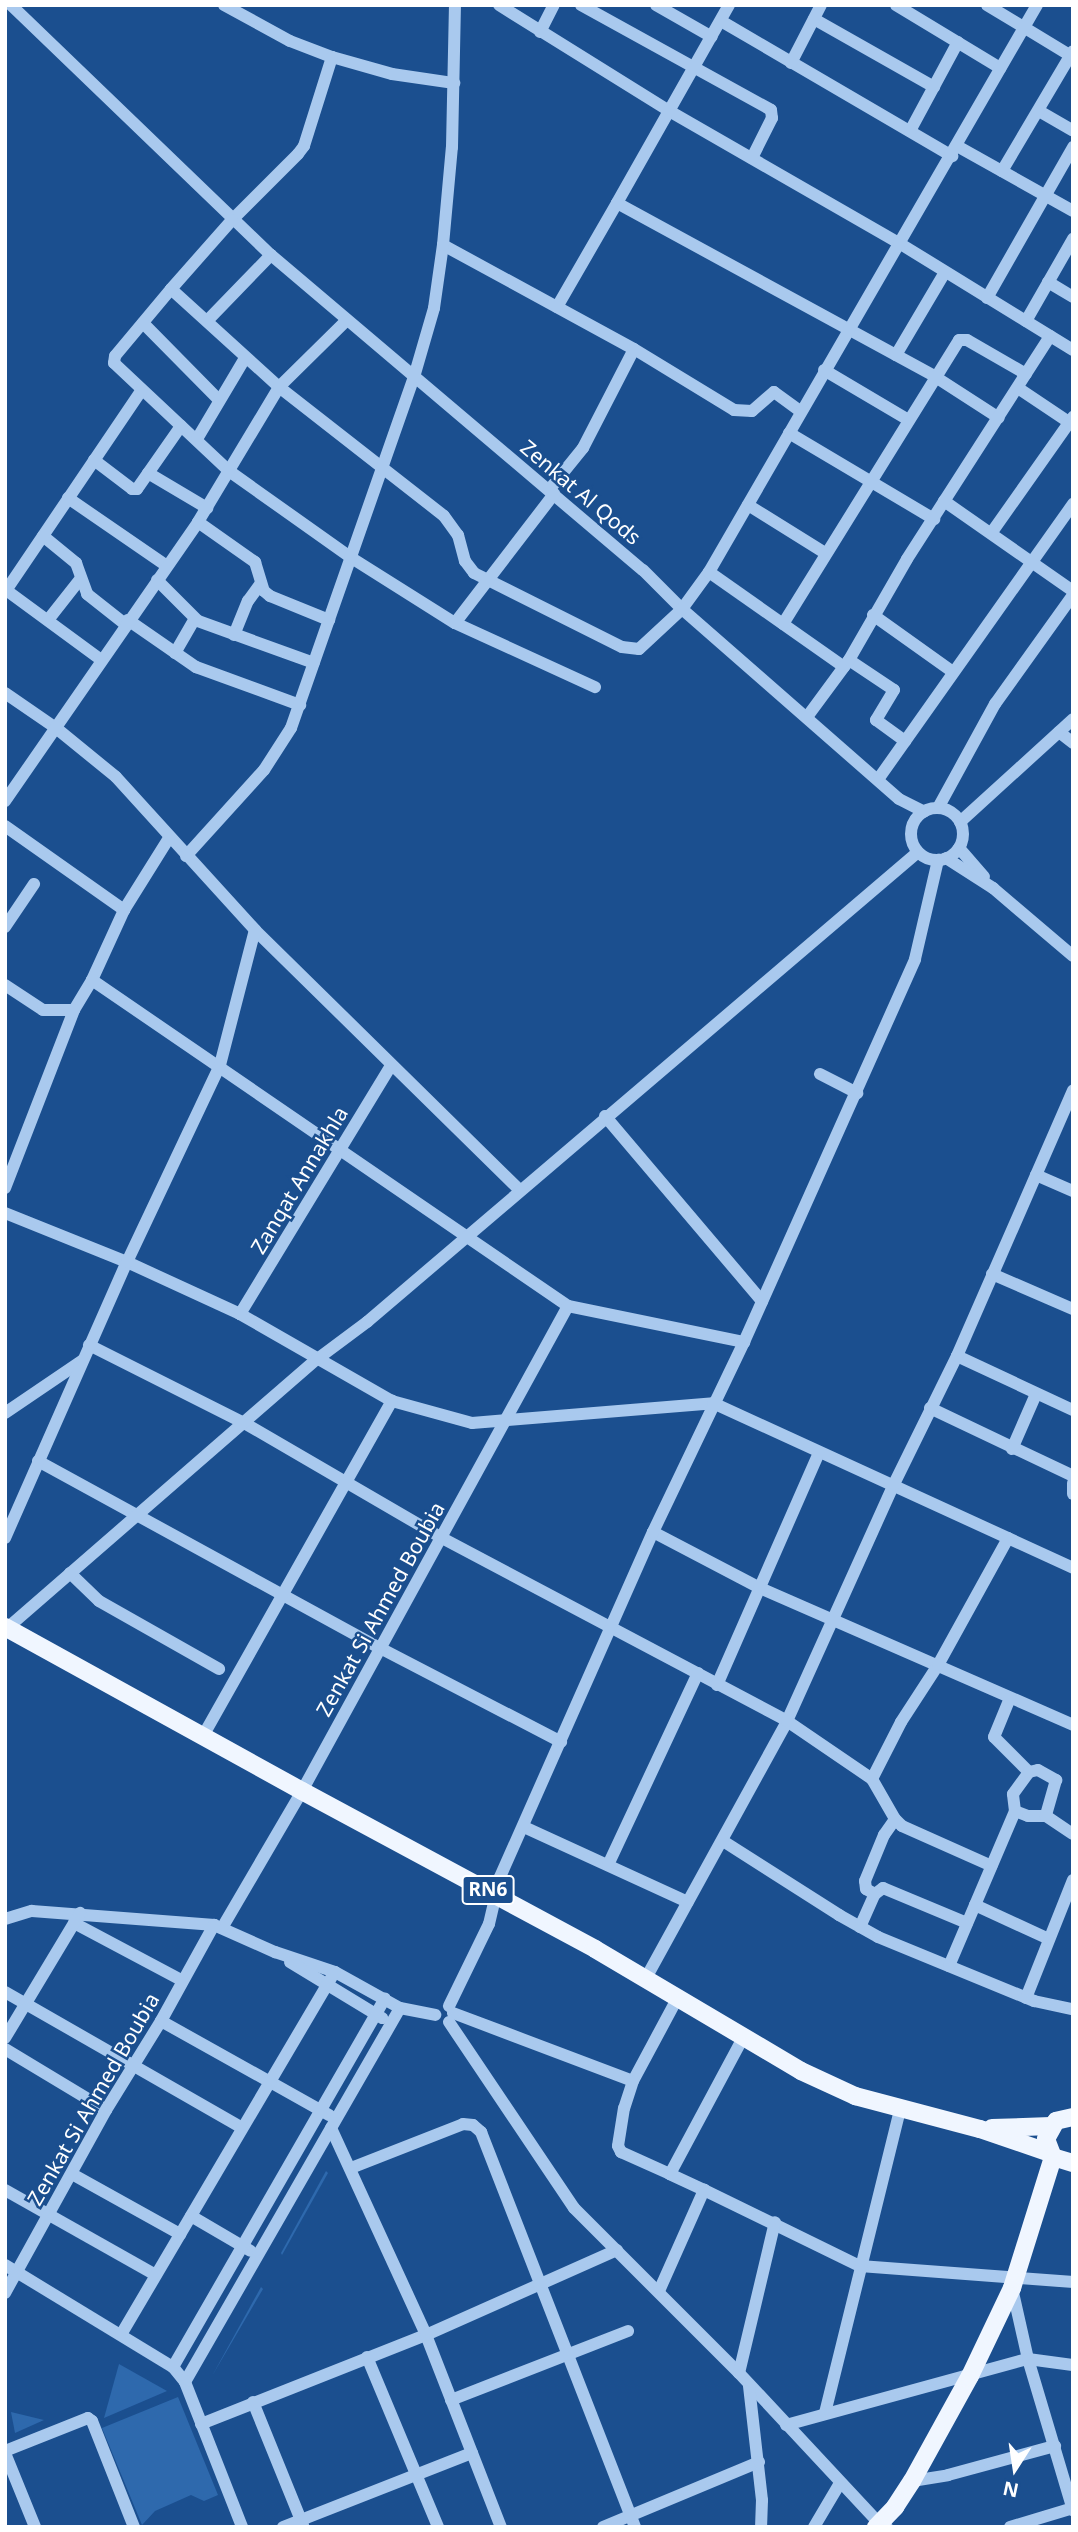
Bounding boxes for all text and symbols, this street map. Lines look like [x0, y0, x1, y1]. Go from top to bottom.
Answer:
street label: Zenkat Al Qods [516, 434, 646, 550]
street label: Zanqat Annakhla [245, 1102, 353, 1258]
street label: Zenkat Si Ahmed Boubia [311, 1498, 449, 1720]
road number: RN6 [460, 1874, 516, 1906]
street label: Zenkat Si Ahmed Boubia [22, 1988, 164, 2210]
north arrow [980, 2434, 1050, 2504]
text: N [1000, 2475, 1021, 2504]

